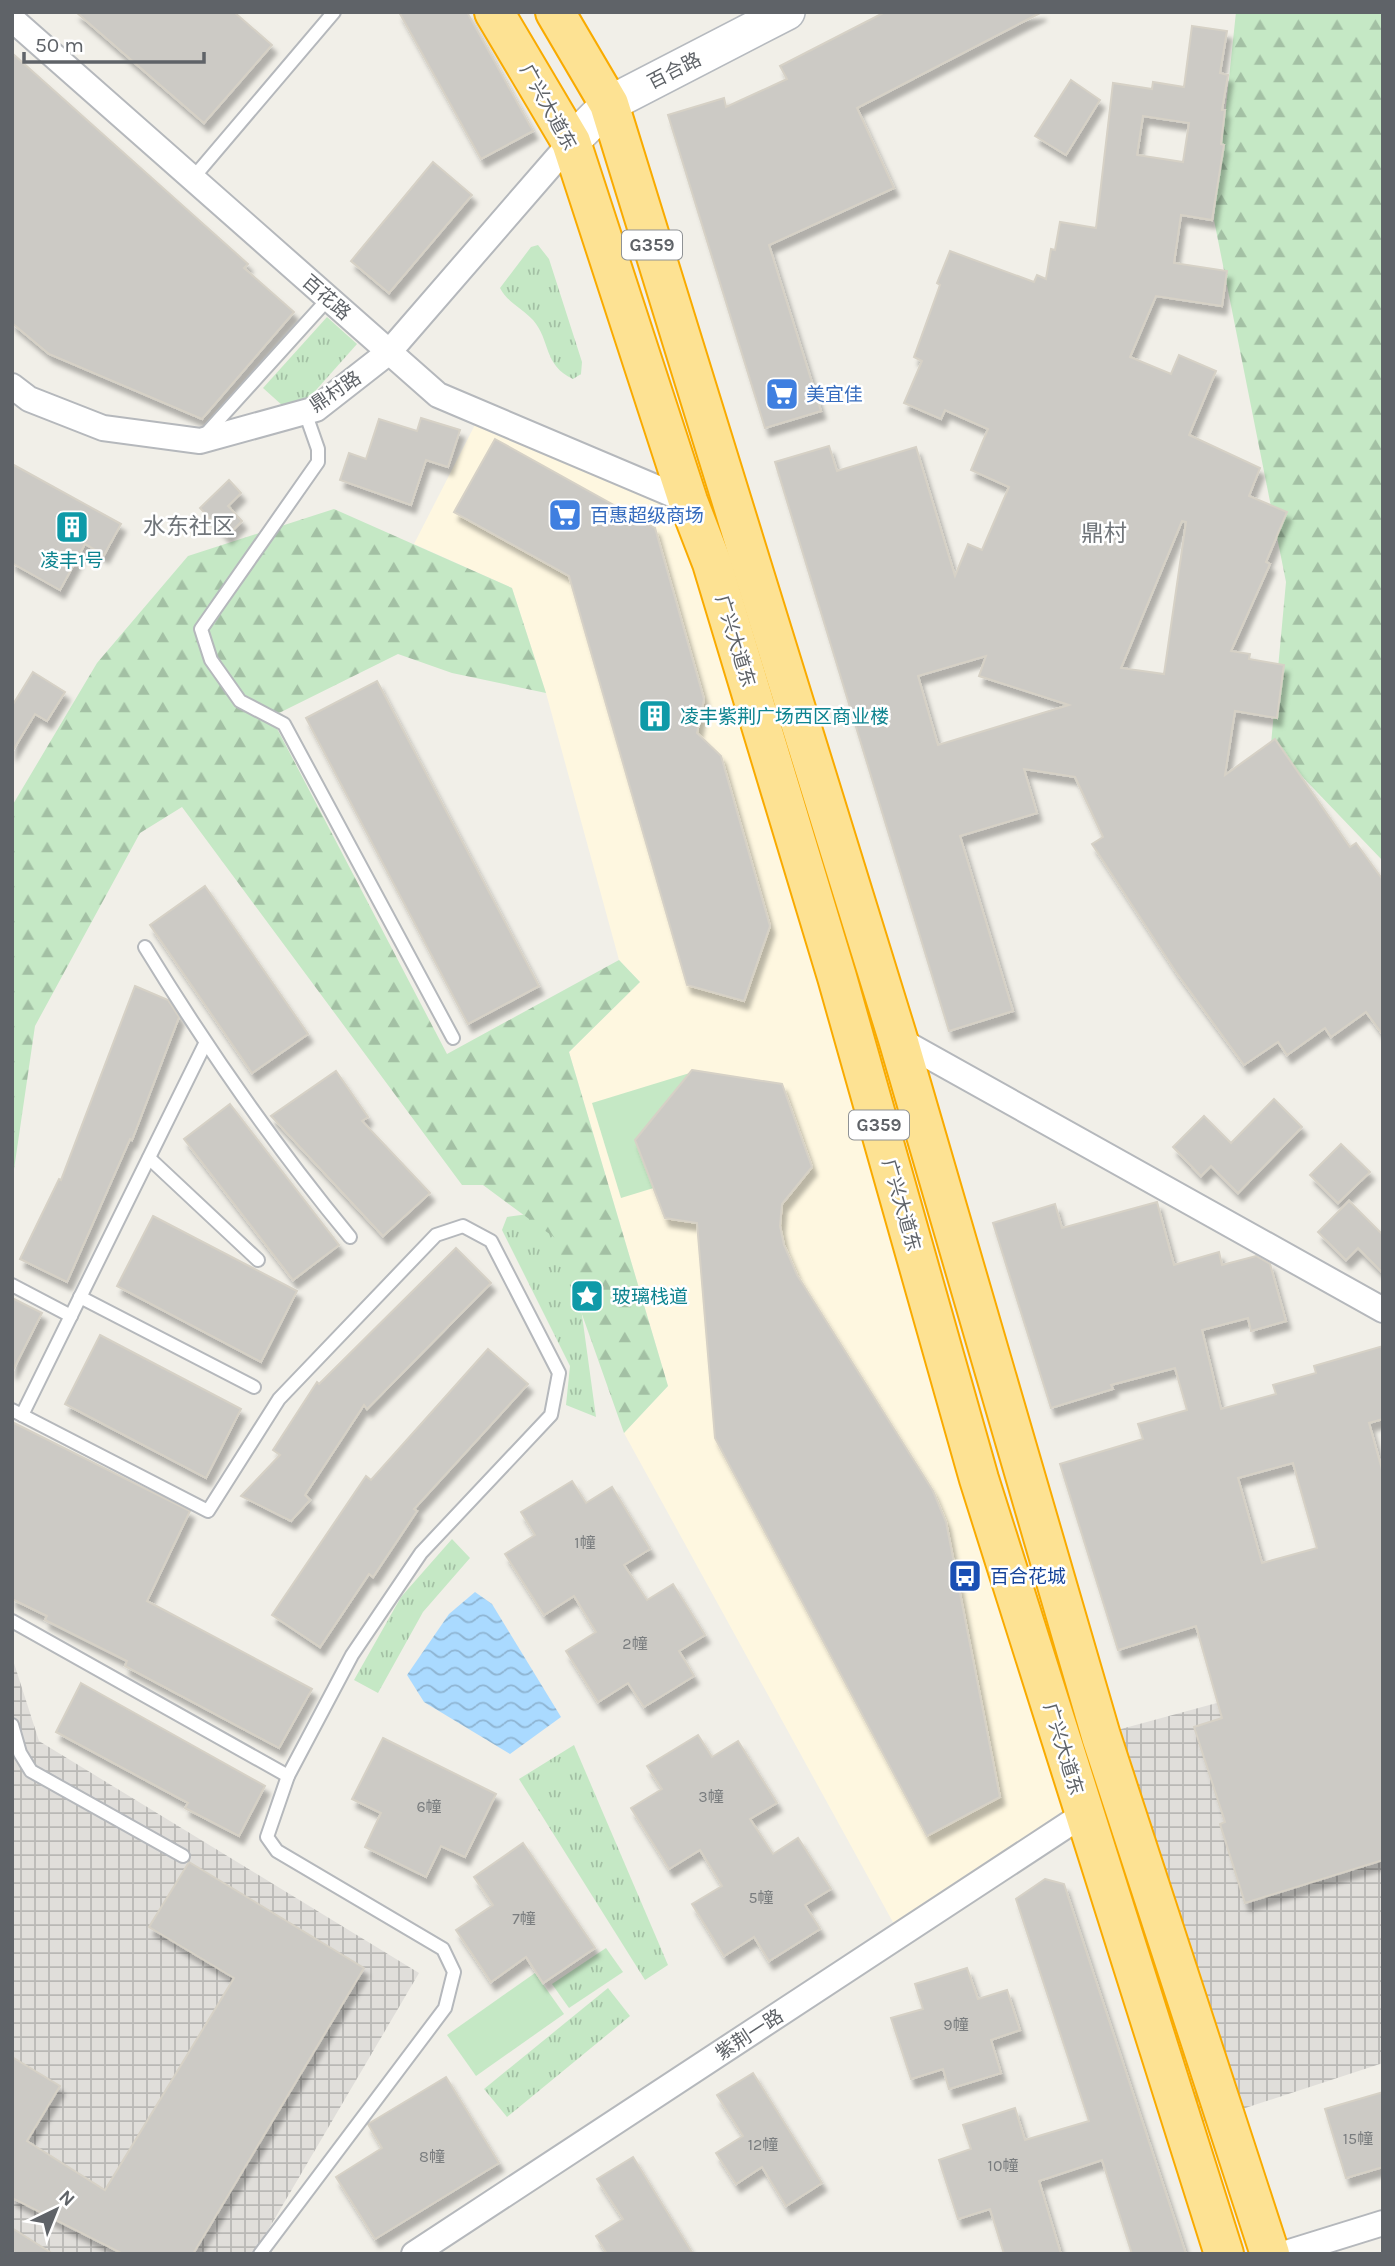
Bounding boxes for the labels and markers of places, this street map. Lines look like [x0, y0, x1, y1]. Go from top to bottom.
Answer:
supermarket icon: 美宜佳 [763, 375, 801, 413]
place label: 美宜佳 [806, 384, 863, 406]
supermarket icon: 百惠超级商场 [546, 496, 584, 534]
place label: 百惠超级商场 [590, 505, 704, 527]
building icon: 凌丰1号 [53, 508, 91, 546]
place label: 凌丰1号 [40, 550, 104, 572]
building icon: 凌丰紫荆广场西区商业楼 [636, 697, 674, 735]
place label: 凌丰紫荆广场西区商业楼 [680, 706, 889, 728]
place icon: 玻璃栈道 [568, 1277, 606, 1315]
place label: 玻璃栈道 [612, 1286, 688, 1308]
bus stop icon: 百合花城 [946, 1557, 984, 1595]
place label: 百合花城 [990, 1566, 1066, 1588]

